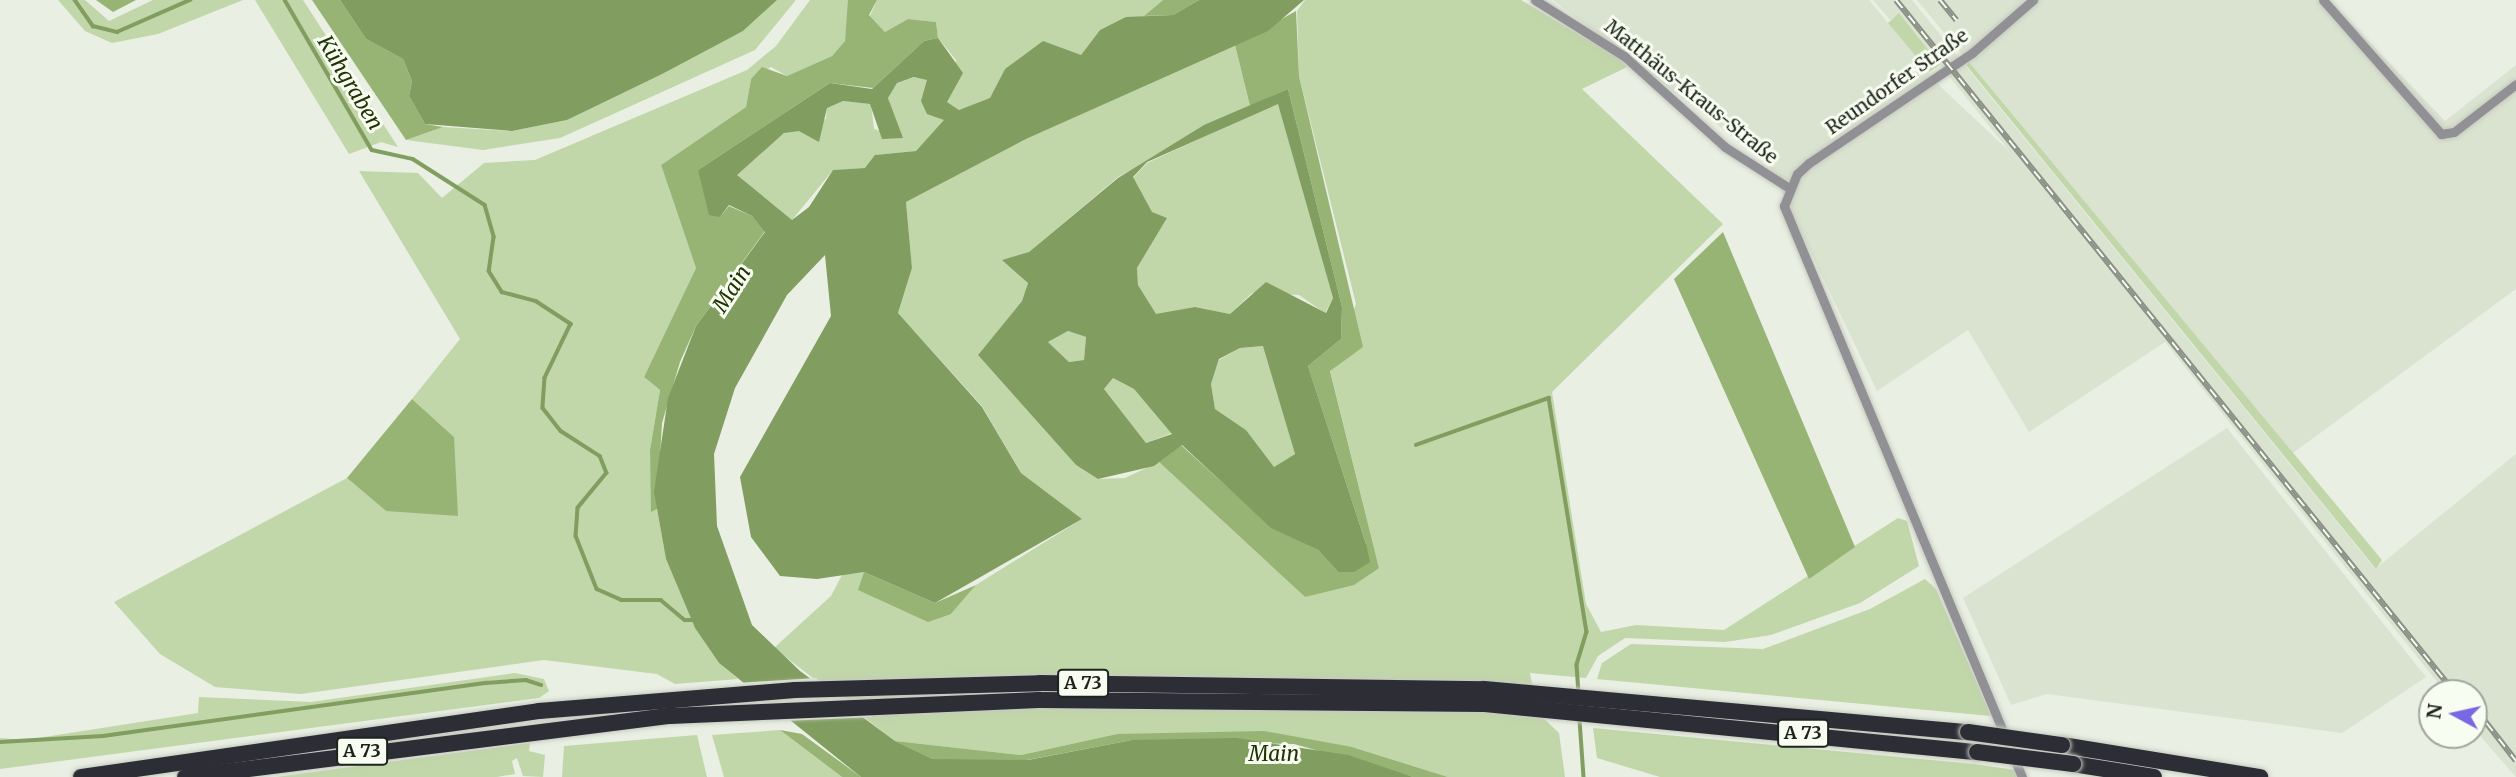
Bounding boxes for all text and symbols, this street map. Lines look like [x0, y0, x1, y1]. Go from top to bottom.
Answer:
street label: Matthäus-Kraus-Straße [1600, 15, 1782, 169]
street label: Reundorfer Straße [1822, 24, 1972, 140]
water label: Kühgraben [312, 31, 388, 135]
water label: Main [708, 261, 756, 317]
road number: A 73 [1057, 668, 1109, 698]
north arrow [2418, 679, 2488, 749]
text: N [2421, 702, 2447, 720]
road number: A 73 [1777, 718, 1829, 748]
road number: A 73 [336, 736, 388, 766]
water label: Main [1249, 741, 1299, 767]

